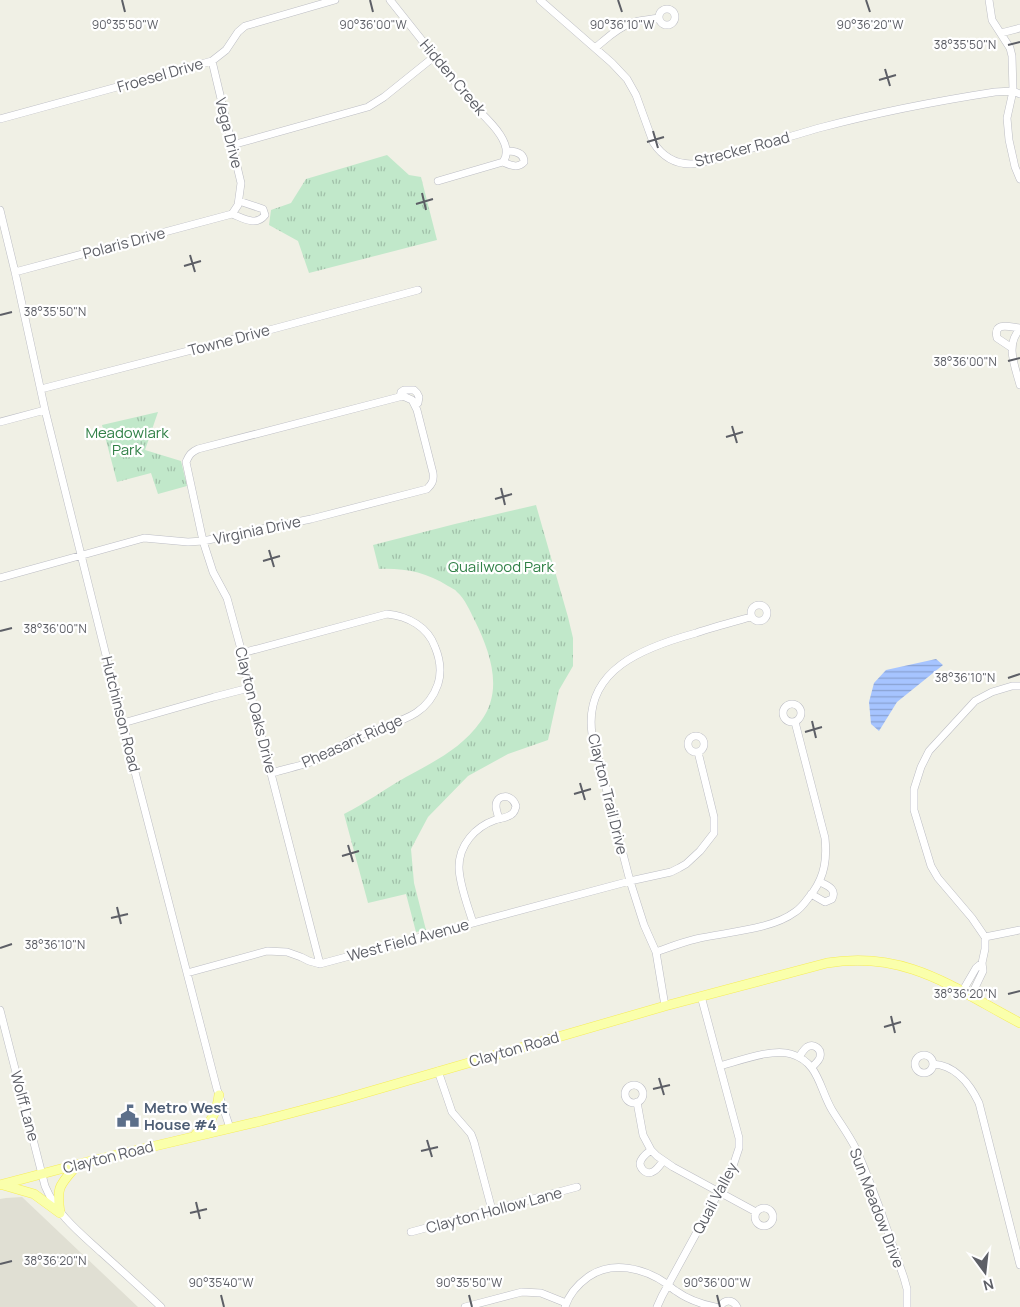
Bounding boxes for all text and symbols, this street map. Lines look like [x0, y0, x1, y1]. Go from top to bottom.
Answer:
text: 90°35'50"W [92, 16, 159, 33]
text: 90°36'00"W [339, 16, 407, 33]
text: 90°36'10"W [590, 16, 655, 33]
text: 90°36'20"W [837, 16, 904, 33]
street label: Hidden Creek [415, 35, 491, 120]
text: 38°35'50"N [934, 36, 996, 53]
street label: Froesel Drive [114, 53, 206, 97]
street label: Vega Drive [210, 95, 248, 171]
street label: Strecker Road [692, 126, 792, 172]
street label: Polaris Drive [80, 222, 168, 264]
text: 38°35'50"N [24, 303, 86, 320]
street label: Towne Drive [186, 319, 272, 361]
text: 38°36'00"N [933, 353, 997, 370]
park label: Meadowlark Park [85, 422, 169, 460]
street label: Virginia Drive [212, 510, 303, 549]
park label: Quailwood Park [448, 556, 554, 577]
text: 38°36'00"N [23, 620, 87, 637]
street label: Clayton Oaks Drive [230, 645, 282, 776]
street label: Hutchinson Road [96, 654, 146, 774]
text: 38°36'10"N [935, 669, 995, 686]
street label: Pheasant Ridge [298, 709, 406, 773]
street label: Clayton Trail Drive [583, 731, 633, 857]
street label: West Field Avenue [345, 914, 471, 966]
text: 38°36'10"N [25, 936, 85, 953]
text: 38°36'20"N [934, 985, 996, 1002]
street label: Clayton Road [467, 1026, 561, 1072]
street label: Wolff Lane [6, 1068, 45, 1144]
place label: Metro West House #4 [144, 1097, 228, 1135]
public building icon: Metro West House #4 [115, 1103, 141, 1129]
street label: Clayton Road [61, 1136, 155, 1178]
street label: Sun Meadow Drive [844, 1145, 910, 1271]
street label: Quail Valley [687, 1158, 743, 1238]
street label: Clayton Hollow Lane [424, 1182, 565, 1238]
north arrow [960, 1247, 1010, 1297]
text: 38°36'20"N [24, 1252, 86, 1269]
text: 90°35'40"W [188, 1274, 254, 1291]
text: 90°35'50"W [436, 1274, 503, 1291]
text: 90°36'00"W [683, 1274, 751, 1291]
text: N [981, 1275, 996, 1296]

